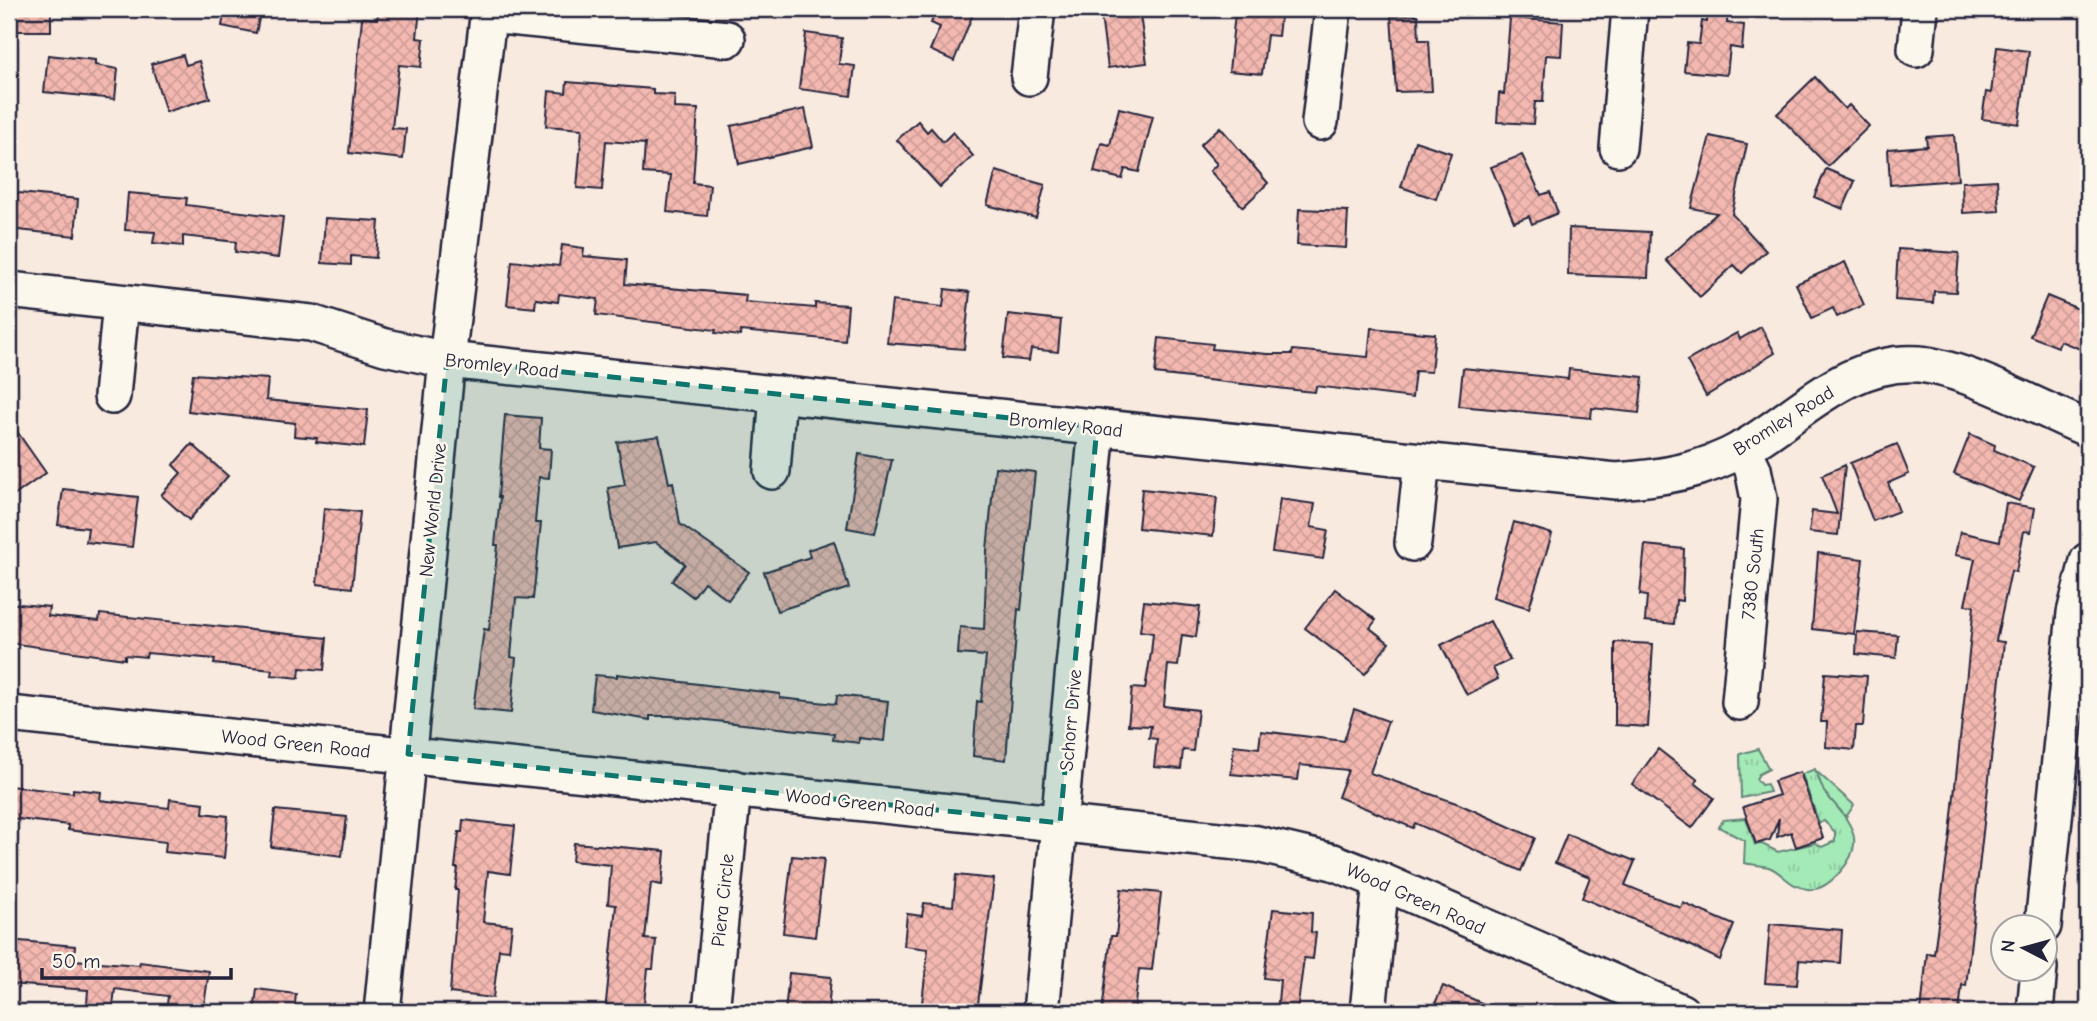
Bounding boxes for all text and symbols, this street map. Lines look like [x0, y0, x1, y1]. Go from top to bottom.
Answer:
street label: Bromley Road [444, 349, 560, 383]
street label: Bromley Road [1729, 381, 1838, 460]
street label: Bromley Road [1008, 408, 1124, 442]
street label: New World Drive [415, 442, 451, 578]
street label: 7380 South [1737, 527, 1769, 621]
street label: Schorr Drive [1056, 668, 1086, 772]
street label: Wood Green Road [220, 725, 372, 763]
street label: Wood Green Road [784, 784, 936, 822]
street label: Piera Circle [707, 852, 739, 948]
street label: Wood Green Road [1343, 858, 1489, 939]
north arrow [1988, 912, 2058, 982]
scale bar [42, 937, 231, 981]
text: N [1997, 939, 2020, 954]
text: 50 m [52, 949, 101, 973]

